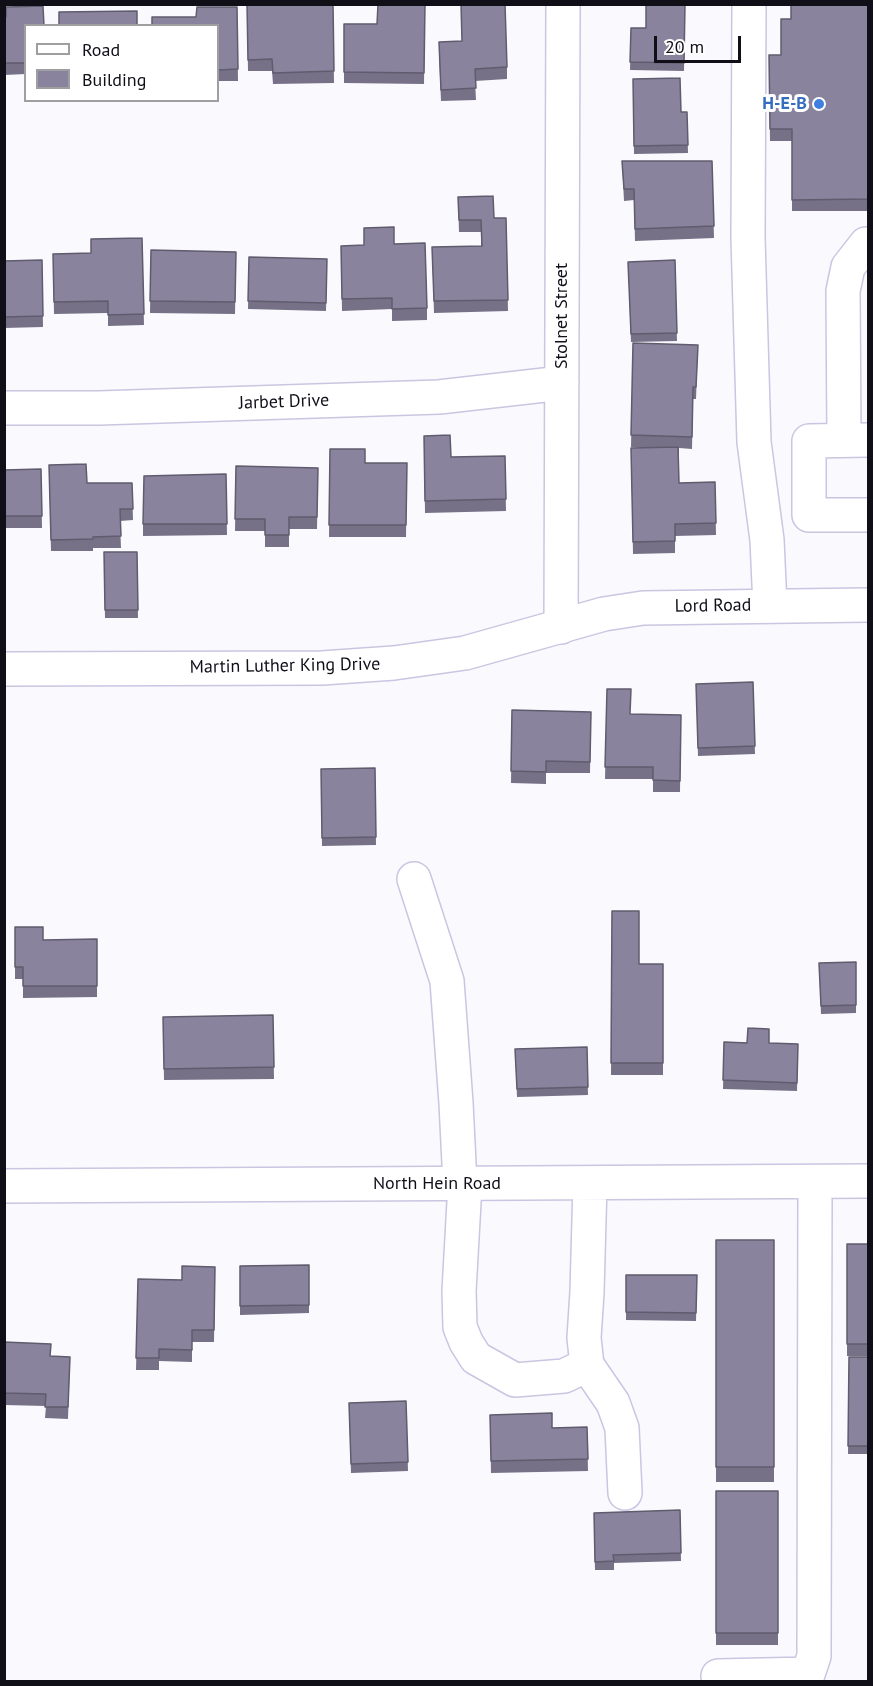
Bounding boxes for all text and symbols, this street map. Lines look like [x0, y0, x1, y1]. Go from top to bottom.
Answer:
legend [24, 24, 219, 102]
scale bar [657, 24, 744, 62]
text: 20 m [665, 35, 704, 58]
text: Road [82, 38, 120, 61]
text: Building [82, 68, 146, 91]
place label: H-E-B [762, 93, 807, 115]
marker: H-E-B [812, 97, 826, 111]
street label: Stolnet Street [551, 263, 573, 369]
street label: Jarbet Drive [238, 390, 330, 414]
street label: Lord Road [675, 595, 751, 617]
street label: Martin Luther King Drive [190, 654, 380, 678]
street label: North Hein Road [373, 1173, 501, 1195]

